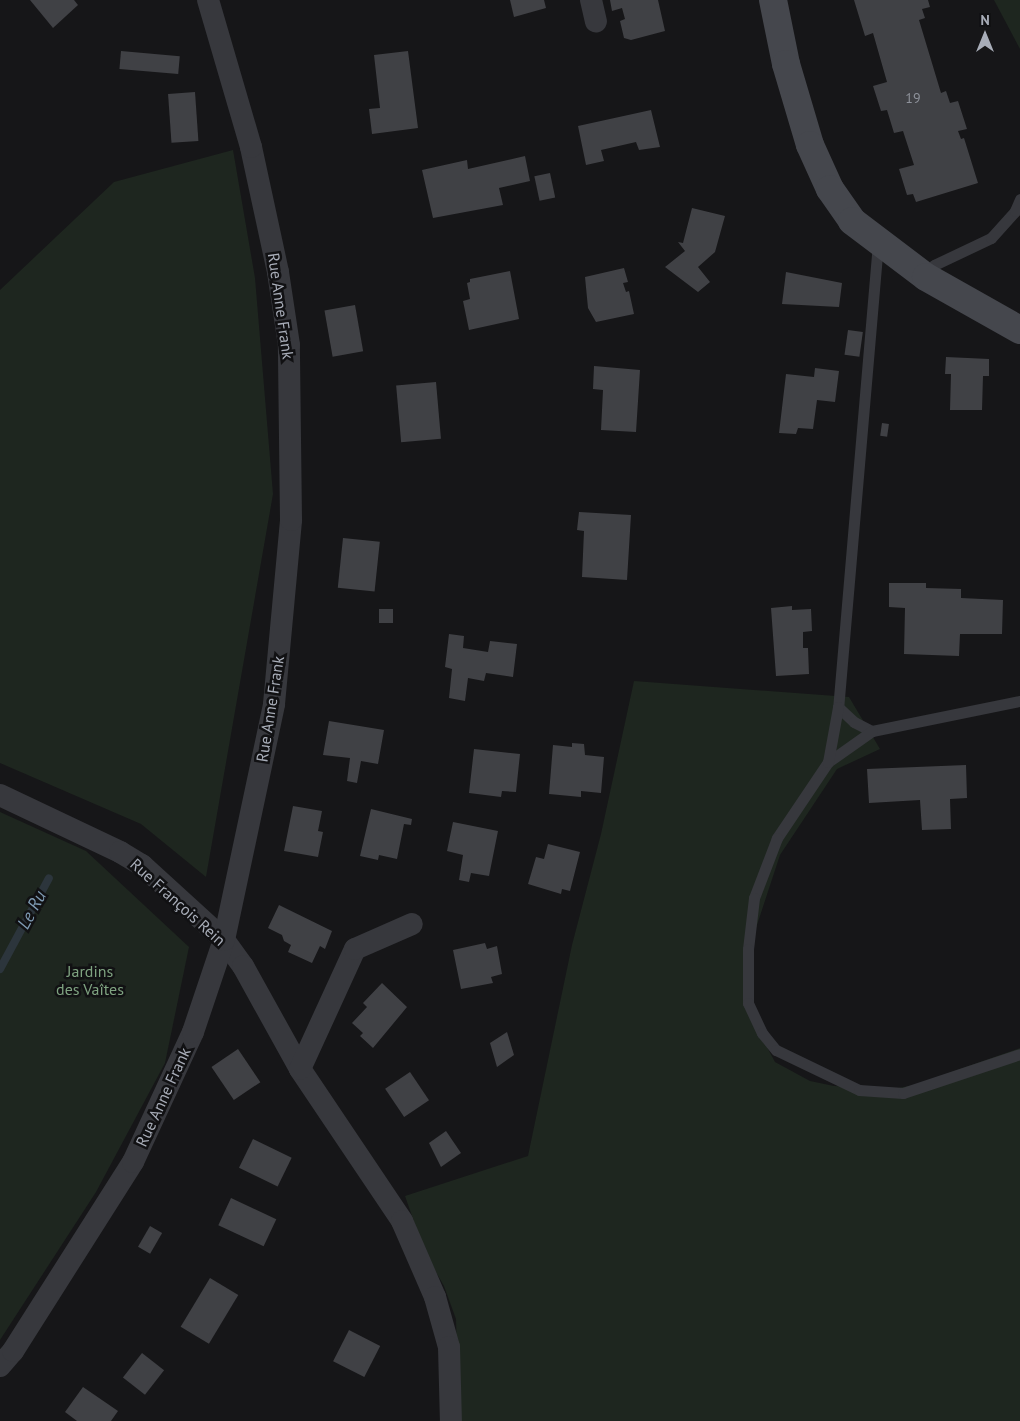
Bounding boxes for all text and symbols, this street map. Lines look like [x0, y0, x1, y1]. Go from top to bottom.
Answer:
north arrow [960, 10, 1010, 60]
text: N [980, 11, 990, 29]
house number: 19 [905, 90, 921, 106]
street label: Rue Anne Frank [264, 251, 298, 361]
street label: Rue Anne Frank [252, 654, 288, 764]
street label: Rue François Rein [126, 854, 230, 950]
water label: Le Ru [13, 887, 51, 933]
park label: Jardins des Vaîtes [56, 961, 124, 999]
street label: Rue Anne Frank [132, 1044, 194, 1150]

